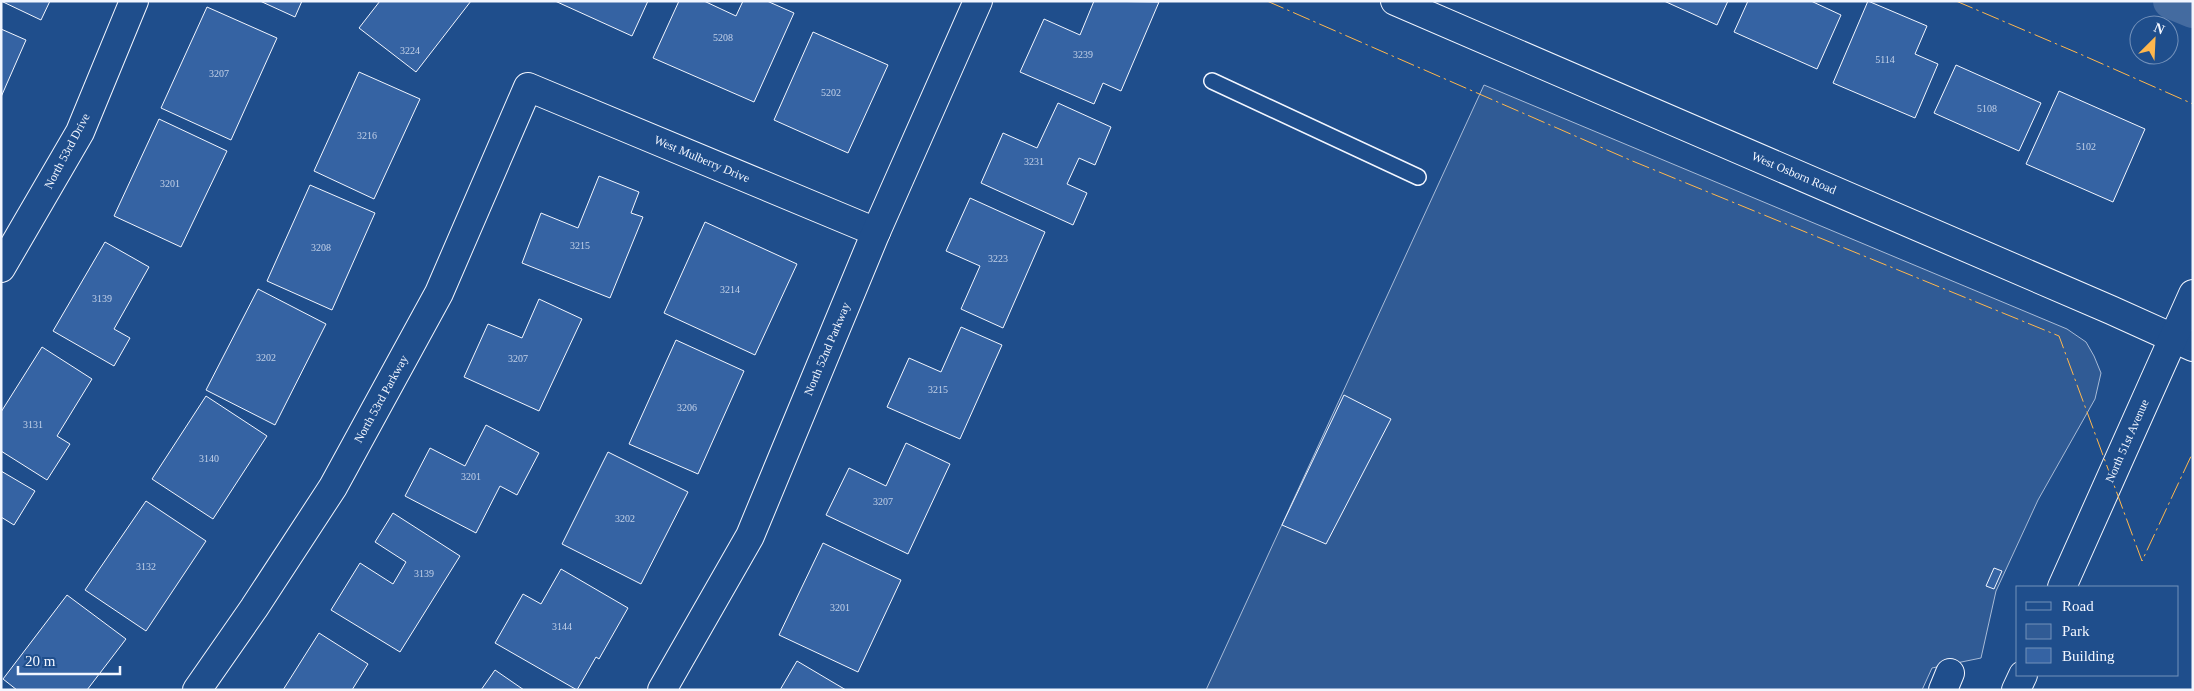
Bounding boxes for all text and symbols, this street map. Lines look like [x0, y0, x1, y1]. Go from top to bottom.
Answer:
north arrow [2129, 15, 2179, 65]
text: N [2151, 20, 2167, 37]
house number: 5208 [713, 32, 733, 43]
house number: 3224 [400, 45, 420, 56]
house number: 3239 [1073, 49, 1093, 60]
house number: 5114 [1875, 54, 1895, 65]
house number: 3207 [209, 68, 229, 79]
house number: 5202 [821, 87, 841, 98]
house number: 5108 [1977, 103, 1997, 114]
street label: North 53rd Drive [41, 111, 93, 191]
house number: 3216 [357, 130, 377, 141]
street label: West Mulberry Drive [652, 133, 752, 185]
house number: 5102 [2076, 141, 2096, 152]
street label: West Osborn Road [1750, 149, 1838, 197]
house number: 3231 [1024, 156, 1044, 167]
house number: 3201 [160, 178, 180, 189]
house number: 3215 [570, 240, 590, 251]
house number: 3208 [311, 242, 331, 253]
house number: 3223 [988, 253, 1008, 264]
house number: 3214 [720, 284, 740, 295]
house number: 3139 [92, 293, 112, 304]
street label: North 52nd Parkway [801, 300, 853, 398]
house number: 3202 [256, 352, 276, 363]
street label: North 53rd Parkway [351, 353, 411, 445]
house number: 3207 [508, 353, 528, 364]
house number: 3215 [928, 384, 948, 395]
street label: North 51st Avenue [2102, 397, 2152, 485]
house number: 3206 [677, 402, 697, 413]
house number: 3131 [23, 419, 43, 430]
house number: 3140 [199, 453, 219, 464]
house number: 3201 [461, 471, 481, 482]
house number: 3207 [873, 496, 893, 507]
house number: 3202 [615, 513, 635, 524]
house number: 3132 [136, 561, 156, 572]
house number: 3139 [414, 568, 434, 579]
legend [2016, 586, 2179, 676]
text: Road [2062, 598, 2094, 614]
house number: 3201 [830, 602, 850, 613]
house number: 3144 [552, 621, 572, 632]
text: Park [2062, 623, 2090, 639]
scale bar [18, 644, 120, 676]
text: Building [2062, 648, 2115, 664]
text: 20 m [25, 653, 56, 669]

